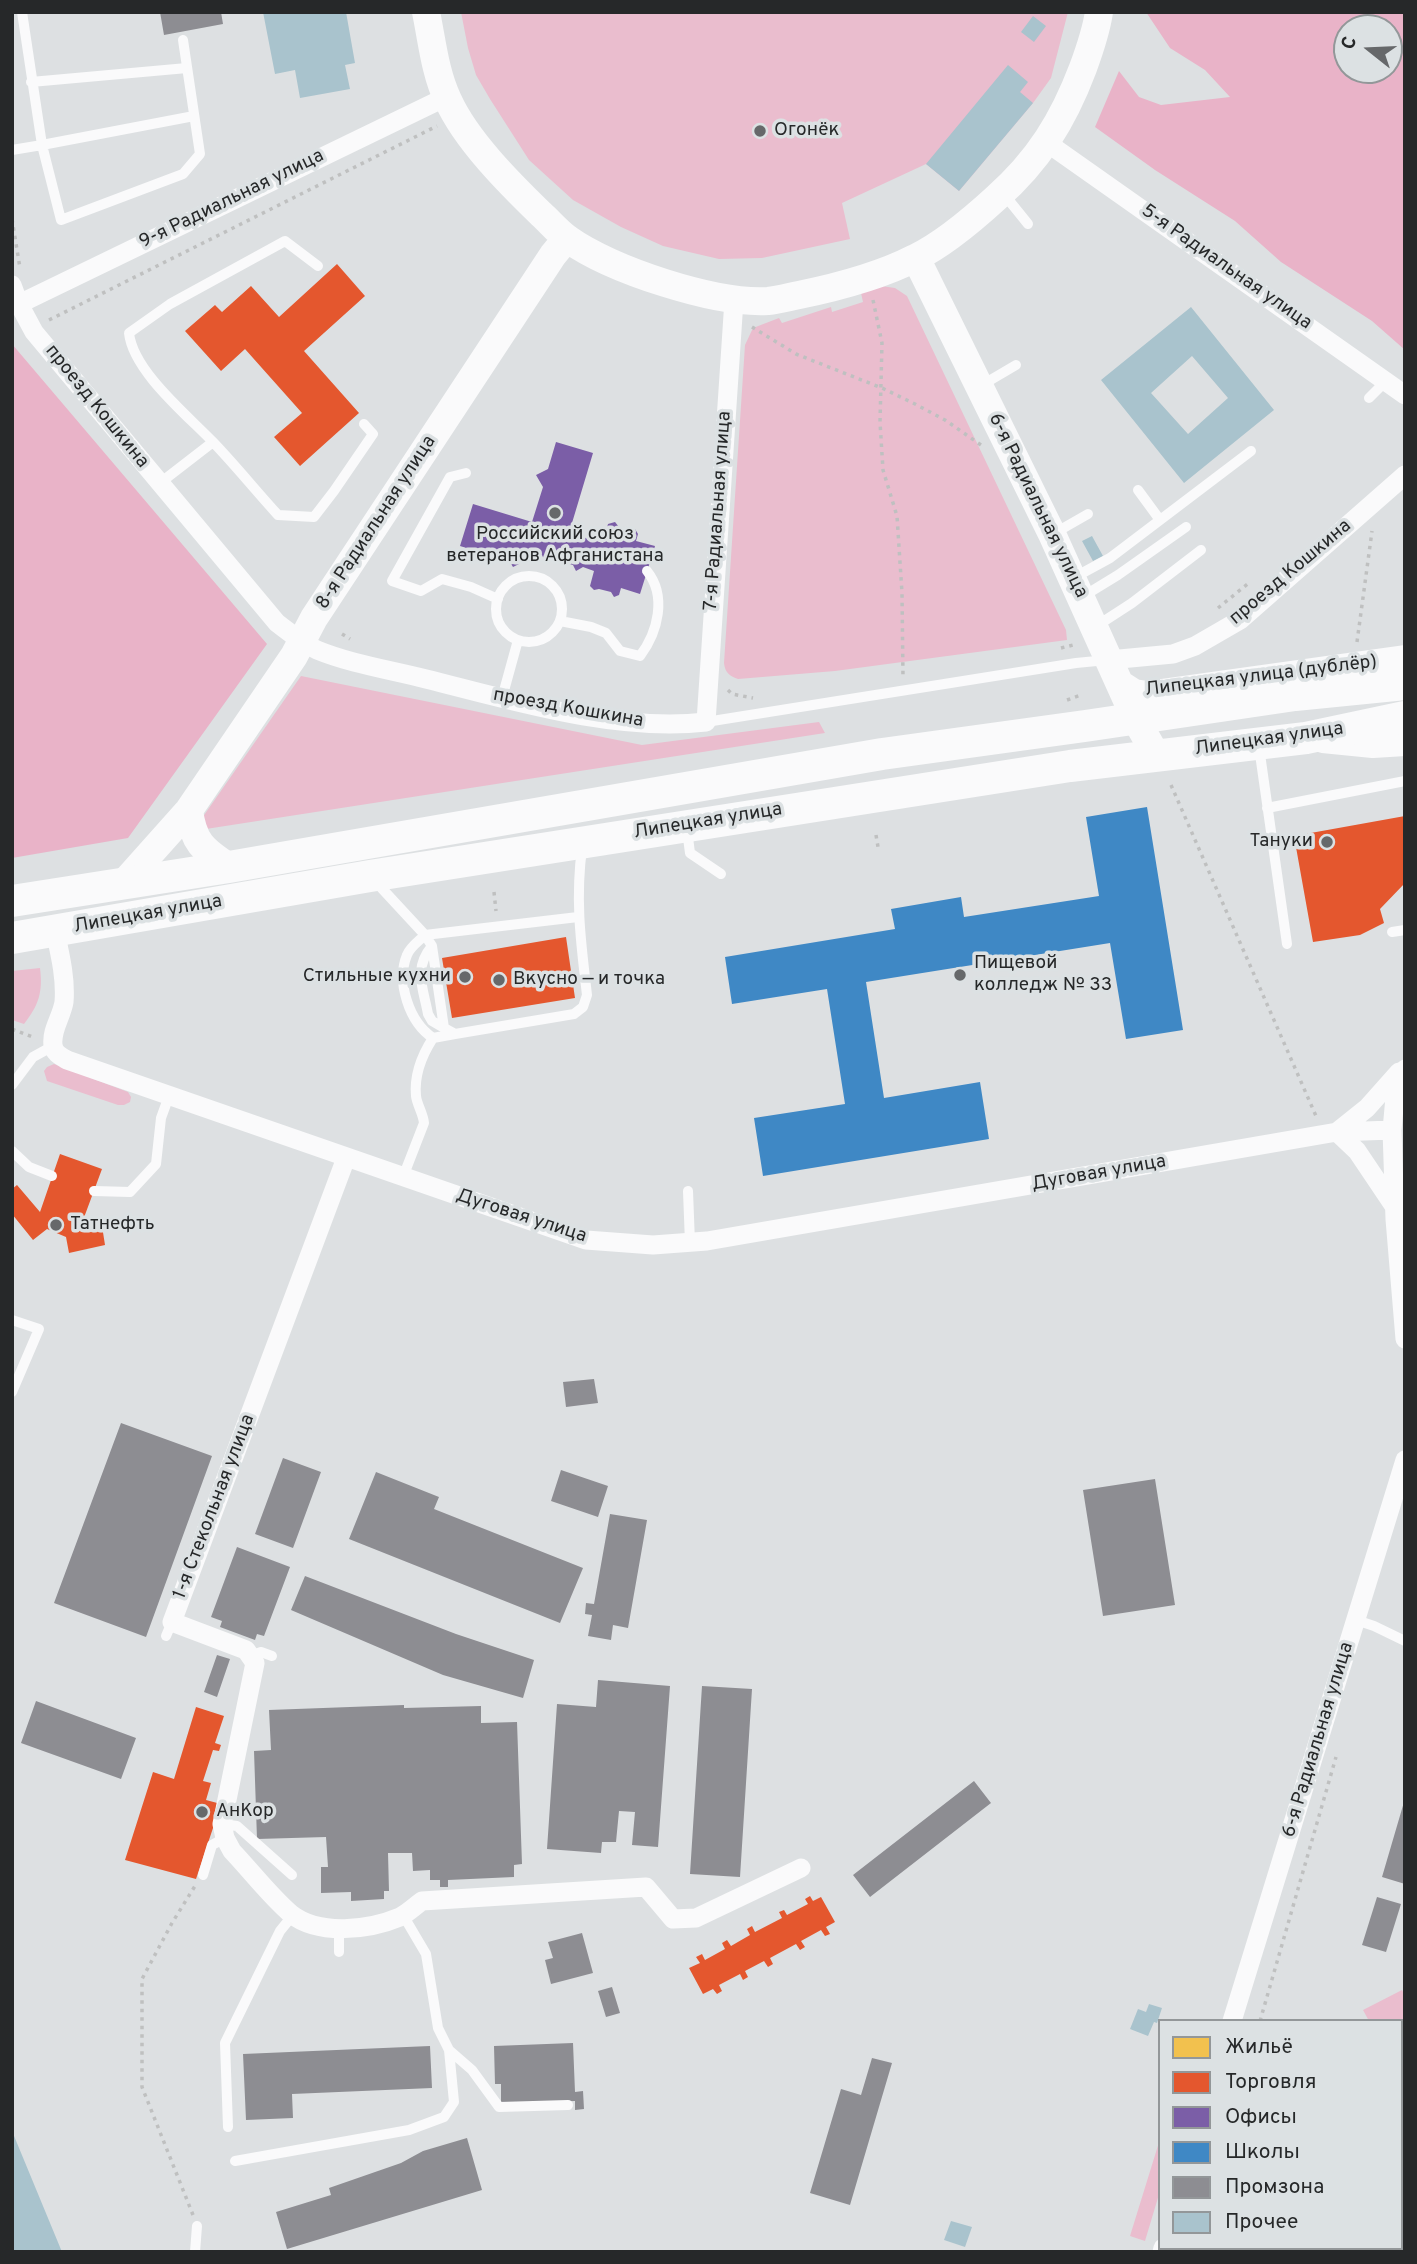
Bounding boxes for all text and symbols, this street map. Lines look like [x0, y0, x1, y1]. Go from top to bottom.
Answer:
north arrow [1333, 14, 1403, 84]
text: С [1337, 34, 1363, 53]
place label: Огонёк [774, 120, 839, 142]
marker: Огонёк [752, 123, 768, 139]
street label: 9-я Радиальная улица [136, 145, 328, 255]
street label: 5-я Радиальная улица [1136, 200, 1316, 336]
street label: проезд Кошкина [39, 341, 153, 473]
street label: 7-я Радиальная улица [701, 410, 737, 612]
street label: 6-я Радиальная улица [982, 410, 1092, 602]
street label: 8-я Радиальная улица [312, 432, 442, 614]
marker: Российский союз ветеранов Афганистана [547, 505, 563, 521]
street label: проезд Кошкина [1225, 515, 1357, 631]
place label: Российский союз ветеранов Афганистана [446, 524, 664, 568]
street label: Липецкая улица (дублёр) [1144, 651, 1378, 703]
street label: проезд Кошкина [491, 685, 645, 733]
street label: Липецкая улица [1193, 718, 1345, 762]
street label: Липецкая улица [632, 799, 784, 845]
place label: Тануки [1249, 831, 1313, 853]
marker: Тануки [1319, 834, 1335, 850]
street label: Липецкая улица [72, 891, 224, 939]
place label: Пищевой колледж № 33 [974, 953, 1112, 997]
place label: Стильные кухни [303, 966, 451, 988]
marker: Пищевой колледж № 33 [952, 967, 968, 983]
marker: Стильные кухни [457, 969, 473, 985]
place label: Вкусно — и точка [513, 969, 665, 991]
marker: Вкусно — и точка [491, 972, 507, 988]
street label: Дуговая улица [1030, 1151, 1168, 1197]
street label: Дуговая улица [453, 1185, 589, 1249]
place label: Татнефть [70, 1214, 155, 1236]
marker: Татнефть [48, 1217, 64, 1233]
street label: 1-я Стекольная улица [169, 1412, 261, 1602]
street label: 6-я Радиальная улица [1278, 1640, 1360, 1840]
place label: АнКор [216, 1801, 274, 1823]
marker: АнКор [194, 1804, 210, 1820]
legend [1158, 2019, 1403, 2250]
text: Жильё [1225, 2034, 1293, 2061]
text: Торговля [1225, 2069, 1316, 2096]
text: Офисы [1225, 2104, 1297, 2131]
text: Школы [1225, 2139, 1300, 2166]
text: Промзона [1225, 2174, 1324, 2201]
text: Прочее [1225, 2209, 1298, 2236]

